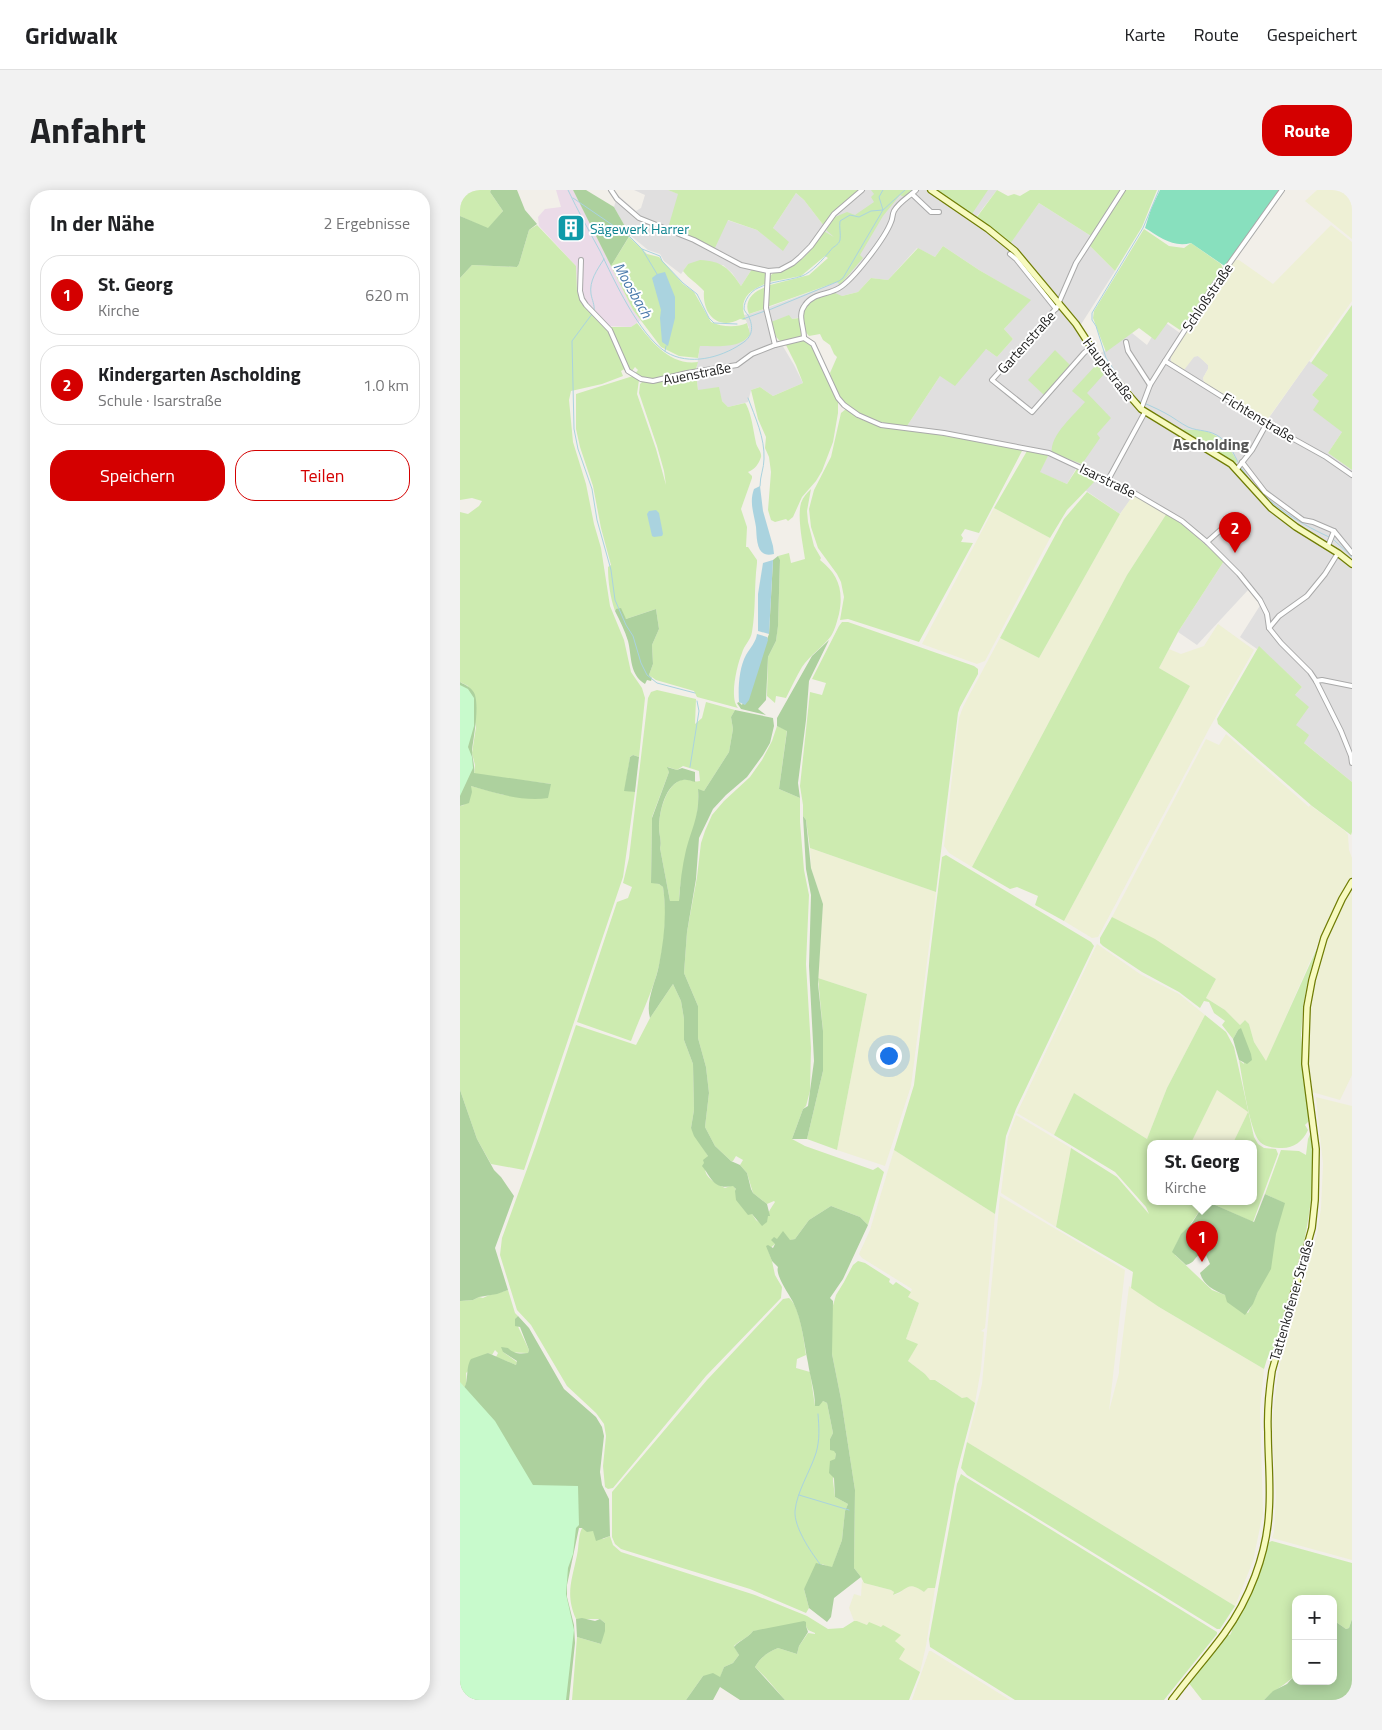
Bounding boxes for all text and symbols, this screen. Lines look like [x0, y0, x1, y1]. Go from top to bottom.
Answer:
text: Gridwalk [25, 17, 118, 53]
text: Karte [1124, 21, 1165, 48]
text: Route [1193, 21, 1239, 48]
text: Gespeichert [1267, 21, 1357, 48]
text: Anfahrt [30, 103, 146, 157]
button: Route [1262, 105, 1352, 156]
text: In der Nähe [50, 207, 155, 239]
text: 2 Ergebnisse [323, 211, 410, 235]
building icon: Sägewerk Harrer [556, 213, 586, 243]
place label: Sägewerk Harrer [590, 218, 689, 239]
water label: Moosbach [608, 258, 659, 323]
street label: Schloßstraße [1176, 259, 1238, 335]
text: St. Georg [98, 269, 173, 298]
text: 1 [63, 283, 71, 307]
text: 620 m [365, 283, 409, 307]
text: Kirche [98, 298, 140, 322]
street label: Gartenstraße [992, 306, 1060, 378]
street label: Hauptstraße [1078, 333, 1140, 405]
street label: Auenstraße [661, 356, 733, 390]
text: Kindergarten Ascholding [98, 359, 301, 388]
text: 2 [63, 373, 71, 397]
text: 1.0 km [363, 373, 409, 397]
street label: Fichtenstraße [1218, 387, 1300, 447]
text: Schule · Isarstraße [98, 388, 222, 412]
district label: Ascholding [1173, 432, 1250, 456]
button: Speichern [50, 450, 225, 501]
button: Teilen [235, 450, 410, 501]
street label: Isarstraße [1076, 457, 1140, 503]
pin: 2 [1219, 512, 1251, 553]
your location [876, 1043, 902, 1069]
popup [1147, 1140, 1257, 1205]
text: St. Georg [1165, 1146, 1239, 1175]
text: Kirche [1165, 1175, 1206, 1199]
pin: 1 [1186, 1221, 1218, 1262]
street label: Tattenkofener Straße [1264, 1237, 1318, 1363]
map controls [1292, 1595, 1337, 1685]
button: + [1292, 1595, 1337, 1640]
button: − [1292, 1640, 1337, 1685]

